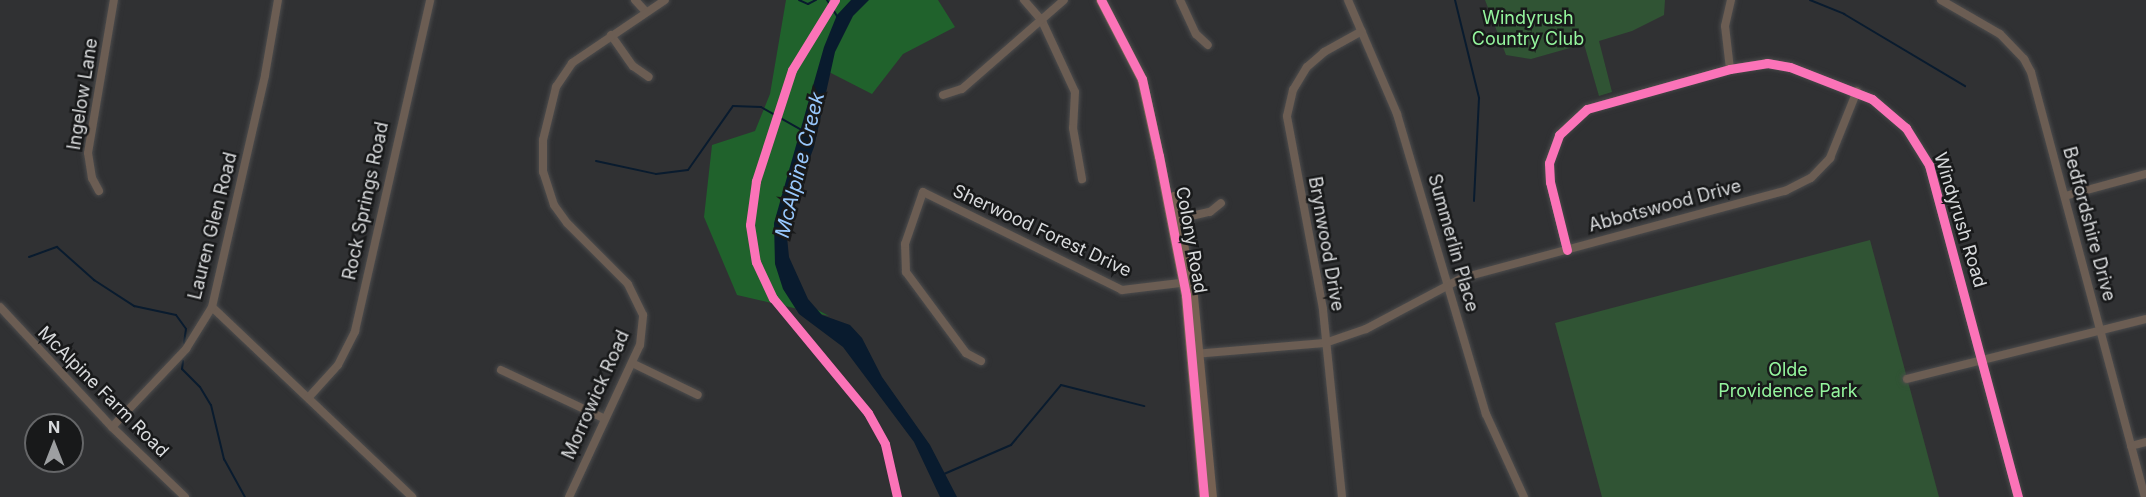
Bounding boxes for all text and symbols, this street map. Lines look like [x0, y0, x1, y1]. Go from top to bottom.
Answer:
park label: Windyrush Country Club [1472, 8, 1584, 50]
street label: Ingelow Lane [63, 36, 103, 152]
water label: McAlpine Creek [770, 90, 830, 240]
street label: Rock Springs Road [339, 120, 393, 282]
street label: Bedfordshire Drive [2058, 144, 2120, 304]
street label: Lauren Glen Road [184, 150, 242, 302]
street label: Windyrush Road [1929, 150, 1991, 290]
street label: Summerlin Place [1423, 172, 1483, 314]
street label: Brynwood Drive [1304, 175, 1348, 313]
street label: Abbotswood Drive [1586, 175, 1744, 237]
street label: Sherwood Forest Drive [949, 180, 1135, 282]
street label: Colony Road [1171, 185, 1211, 295]
street label: McAlpine Farm Road [33, 322, 173, 462]
street label: Morrowick Road [558, 327, 634, 463]
park label: Olde Providence Park [1718, 360, 1858, 403]
north arrow [24, 413, 84, 473]
text: N [48, 417, 60, 437]

